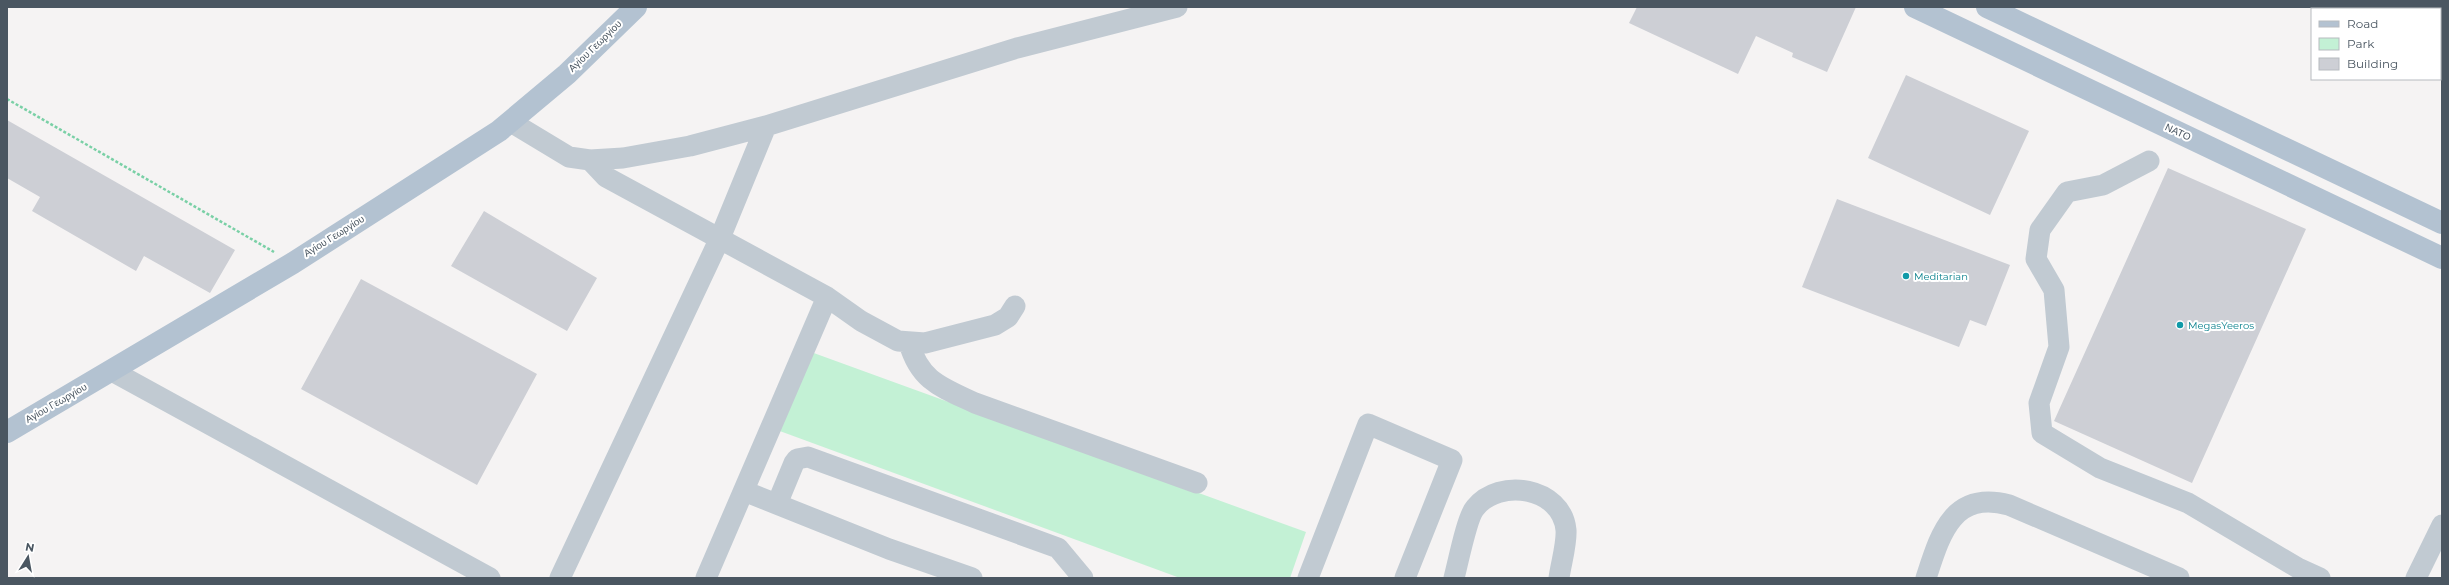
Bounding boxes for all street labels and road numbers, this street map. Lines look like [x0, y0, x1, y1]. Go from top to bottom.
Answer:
street label: Αγίου Γεωργίου [566, 17, 624, 75]
street label: ΝΑΤΟ [2163, 120, 2193, 144]
street label: Αγίου Γεωργίου [301, 212, 367, 260]
street label: Αγίου Γεωργίου [23, 380, 89, 426]

